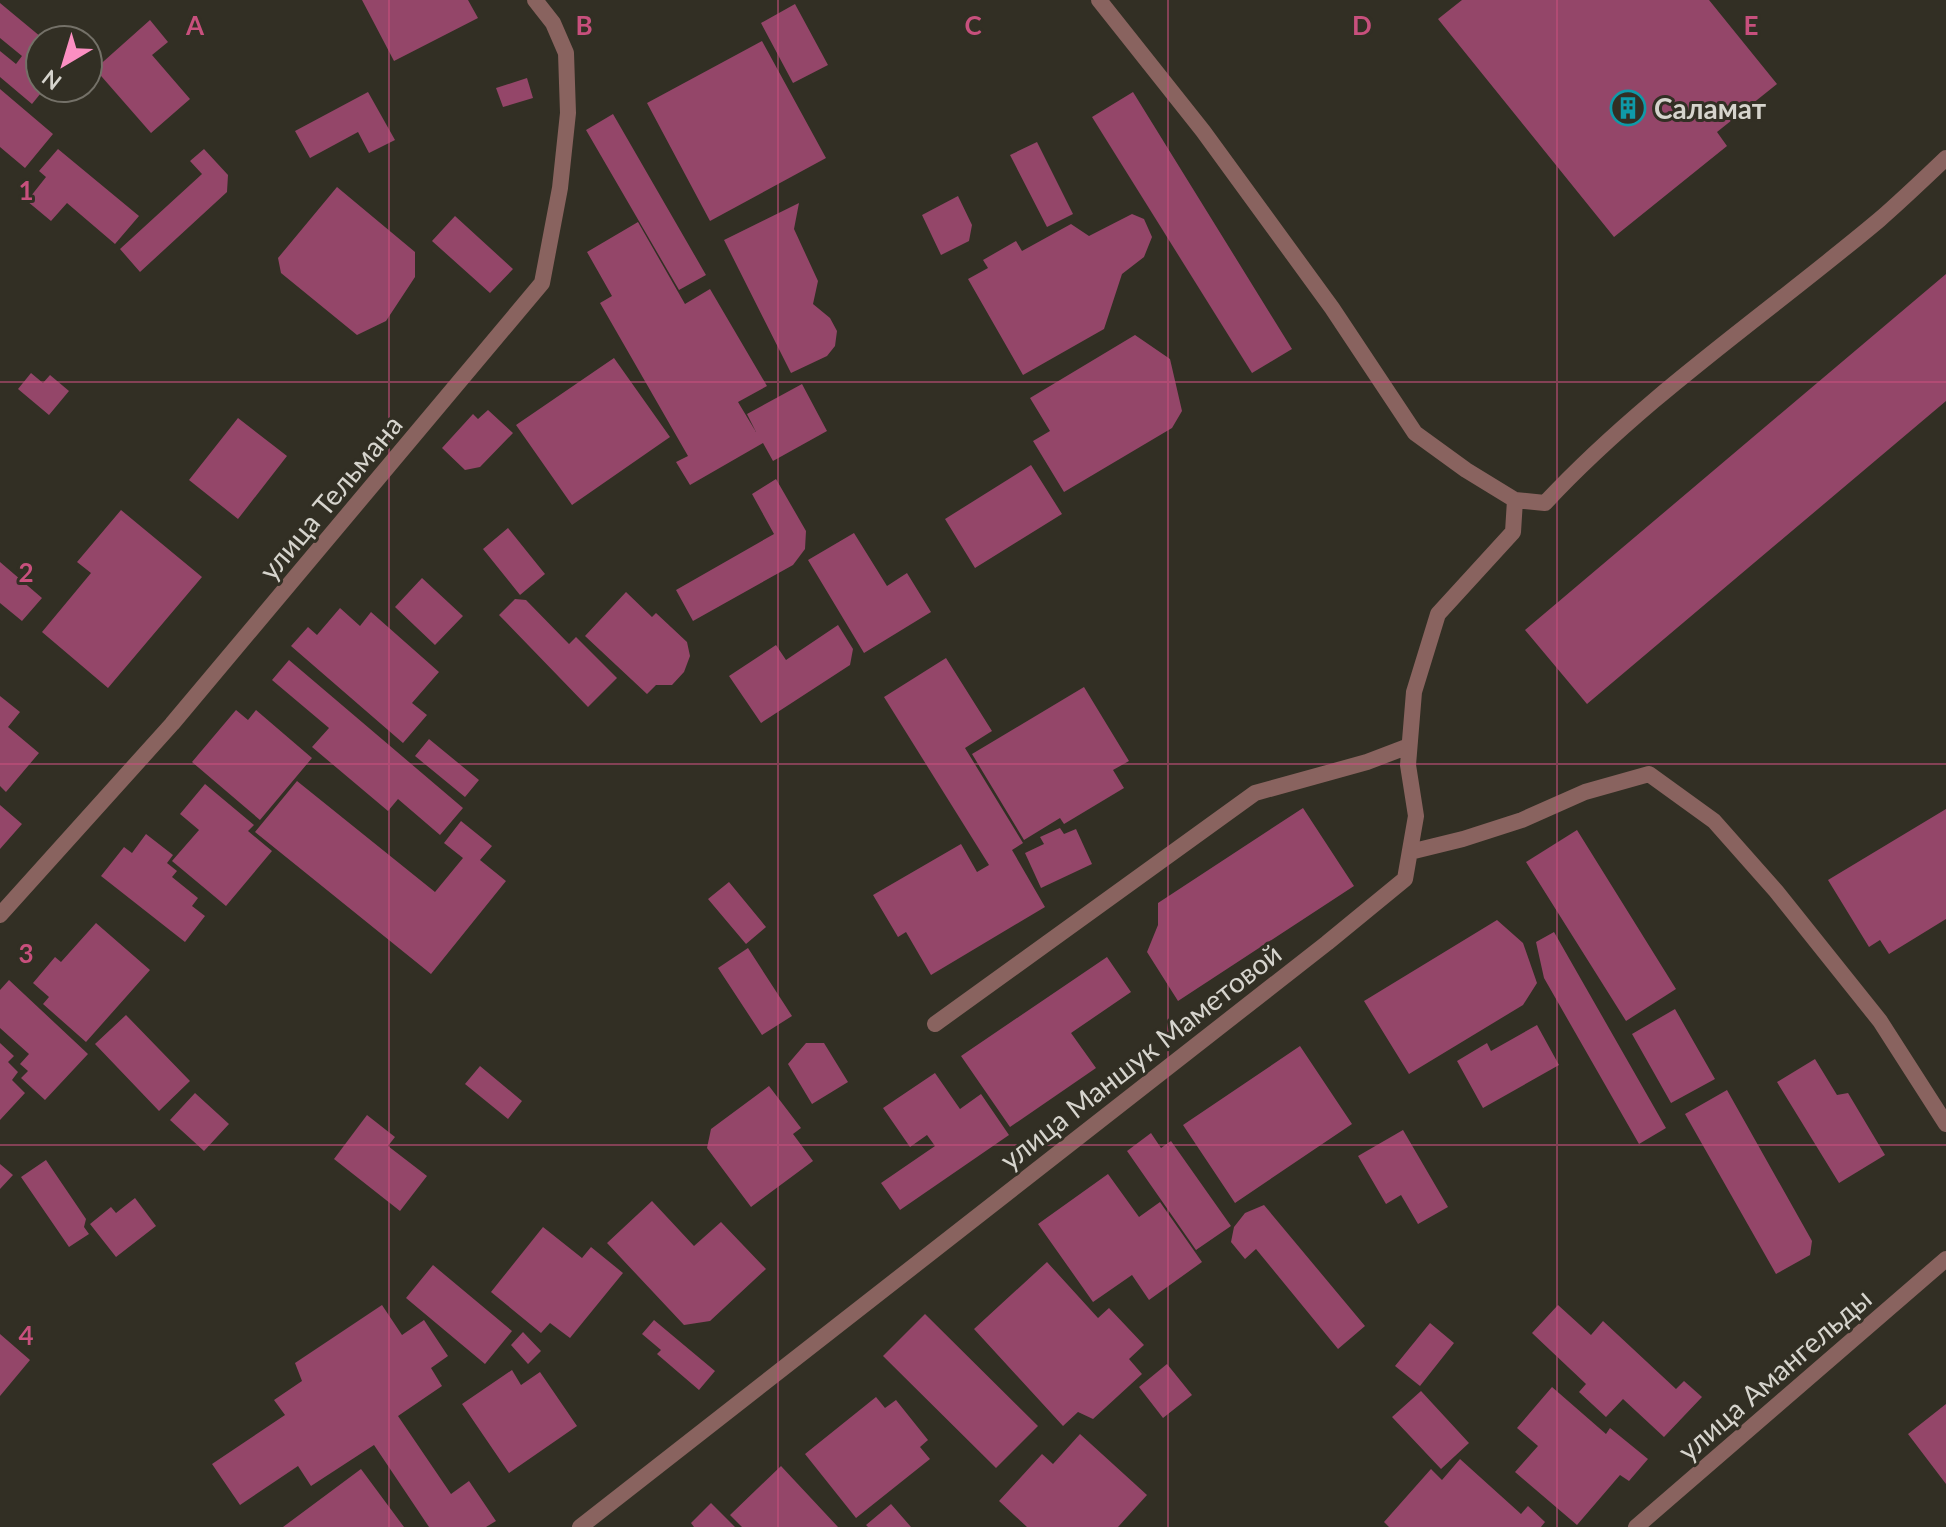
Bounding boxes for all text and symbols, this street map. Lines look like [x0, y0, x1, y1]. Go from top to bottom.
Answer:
text: A [185, 9, 205, 41]
text: B [575, 9, 593, 41]
text: C [964, 9, 982, 41]
text: D [1352, 9, 1372, 41]
text: E [1744, 9, 1758, 41]
north arrow [24, 24, 104, 104]
text: N [36, 64, 66, 96]
building icon: Саламат [1609, 89, 1647, 127]
place label: Саламат [1654, 91, 1767, 125]
text: 1 [18, 174, 34, 206]
street label: улица Тельмана [251, 408, 409, 586]
text: 2 [18, 556, 34, 588]
street label: улица Маншук Маметовой [993, 936, 1287, 1176]
text: 3 [18, 937, 34, 969]
street label: улица Амангельды [1670, 1281, 1878, 1467]
text: 4 [18, 1319, 34, 1351]

